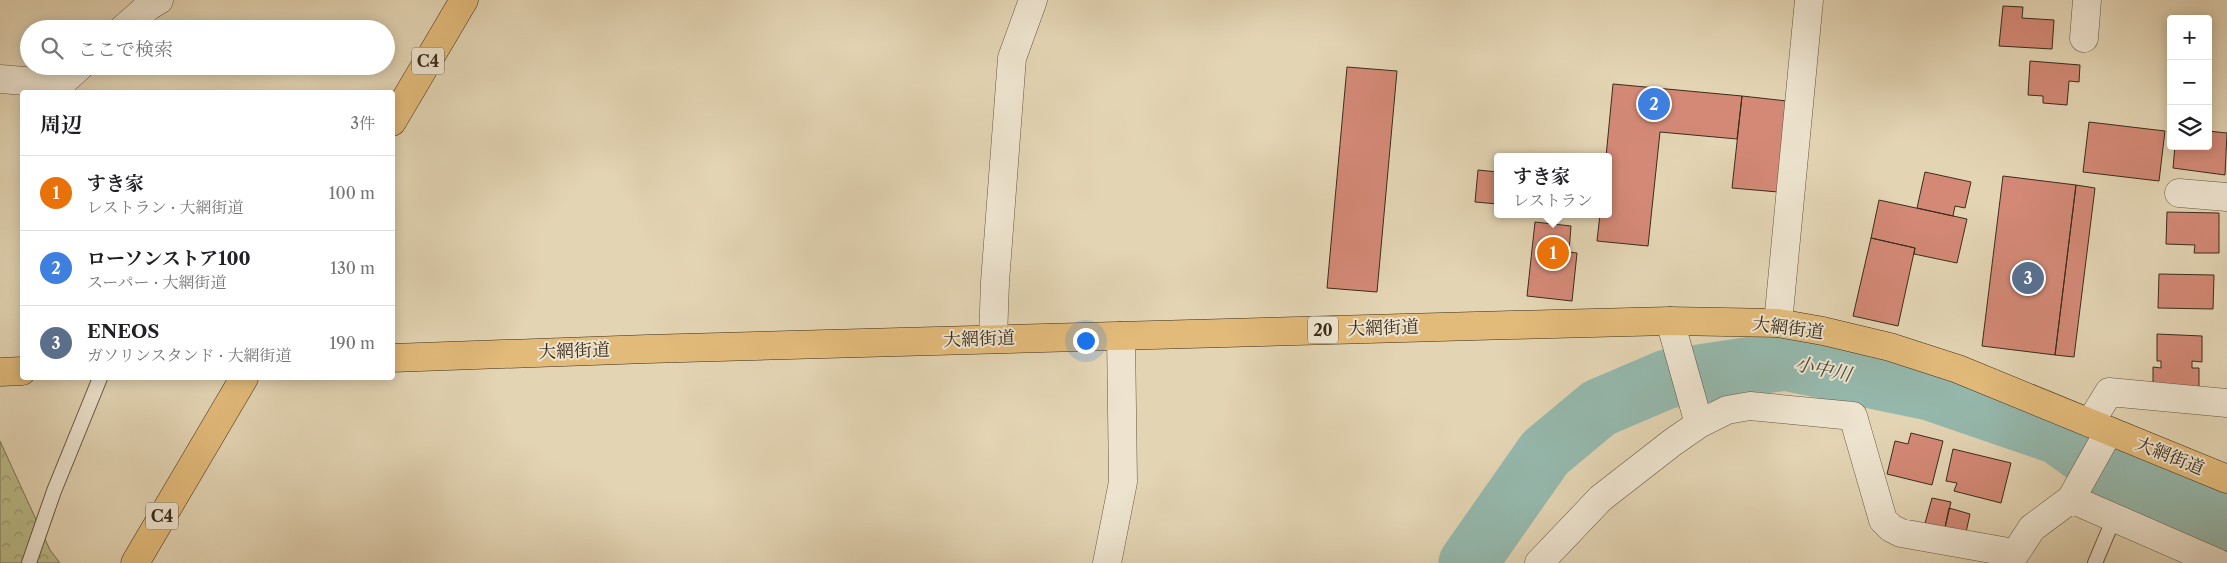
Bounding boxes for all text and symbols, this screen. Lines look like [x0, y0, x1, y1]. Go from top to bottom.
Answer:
map controls [2167, 15, 2212, 150]
button: + [2167, 15, 2212, 60]
search box [20, 20, 395, 75]
icon: search [38, 34, 66, 62]
text: ここで検索 [78, 38, 173, 61]
road number: C4 [412, 48, 444, 74]
button: − [2167, 60, 2212, 105]
pin: 2 [1638, 85, 1670, 123]
button: layers [2167, 105, 2212, 150]
text: 周辺 [40, 112, 82, 137]
text: 3件 [350, 113, 375, 133]
popup [1494, 153, 1612, 218]
text: すき家 [1513, 165, 1570, 188]
text: すき家 [87, 172, 144, 195]
text: 1 [52, 183, 60, 203]
text: 100 m [329, 183, 375, 203]
text: レストラン [1513, 190, 1593, 210]
text: レストラン · 大網街道 [87, 197, 244, 217]
pin: 1 [1537, 234, 1569, 272]
text: ローソンストア100 [87, 247, 251, 270]
text: 2 [51, 258, 61, 278]
text: 130 m [330, 258, 375, 278]
pin: 3 [2012, 259, 2044, 297]
text: スーパー · 大網街道 [87, 272, 226, 292]
street label: 大網街道 [1751, 313, 1825, 343]
road number: 20 [1308, 316, 1338, 344]
street label: 大網街道 [1347, 316, 1419, 340]
text: ENEOS [87, 320, 160, 343]
street label: 大網街道 [943, 327, 1015, 351]
your location [1073, 328, 1099, 354]
text: 3 [51, 333, 61, 353]
text: 190 m [330, 333, 375, 353]
street label: 大網街道 [538, 339, 610, 363]
text: ガソリンスタンド · 大網街道 [87, 345, 292, 365]
water label: 小中川 [1793, 352, 1855, 387]
street label: 大網街道 [2133, 432, 2207, 480]
road number: C4 [146, 502, 178, 530]

